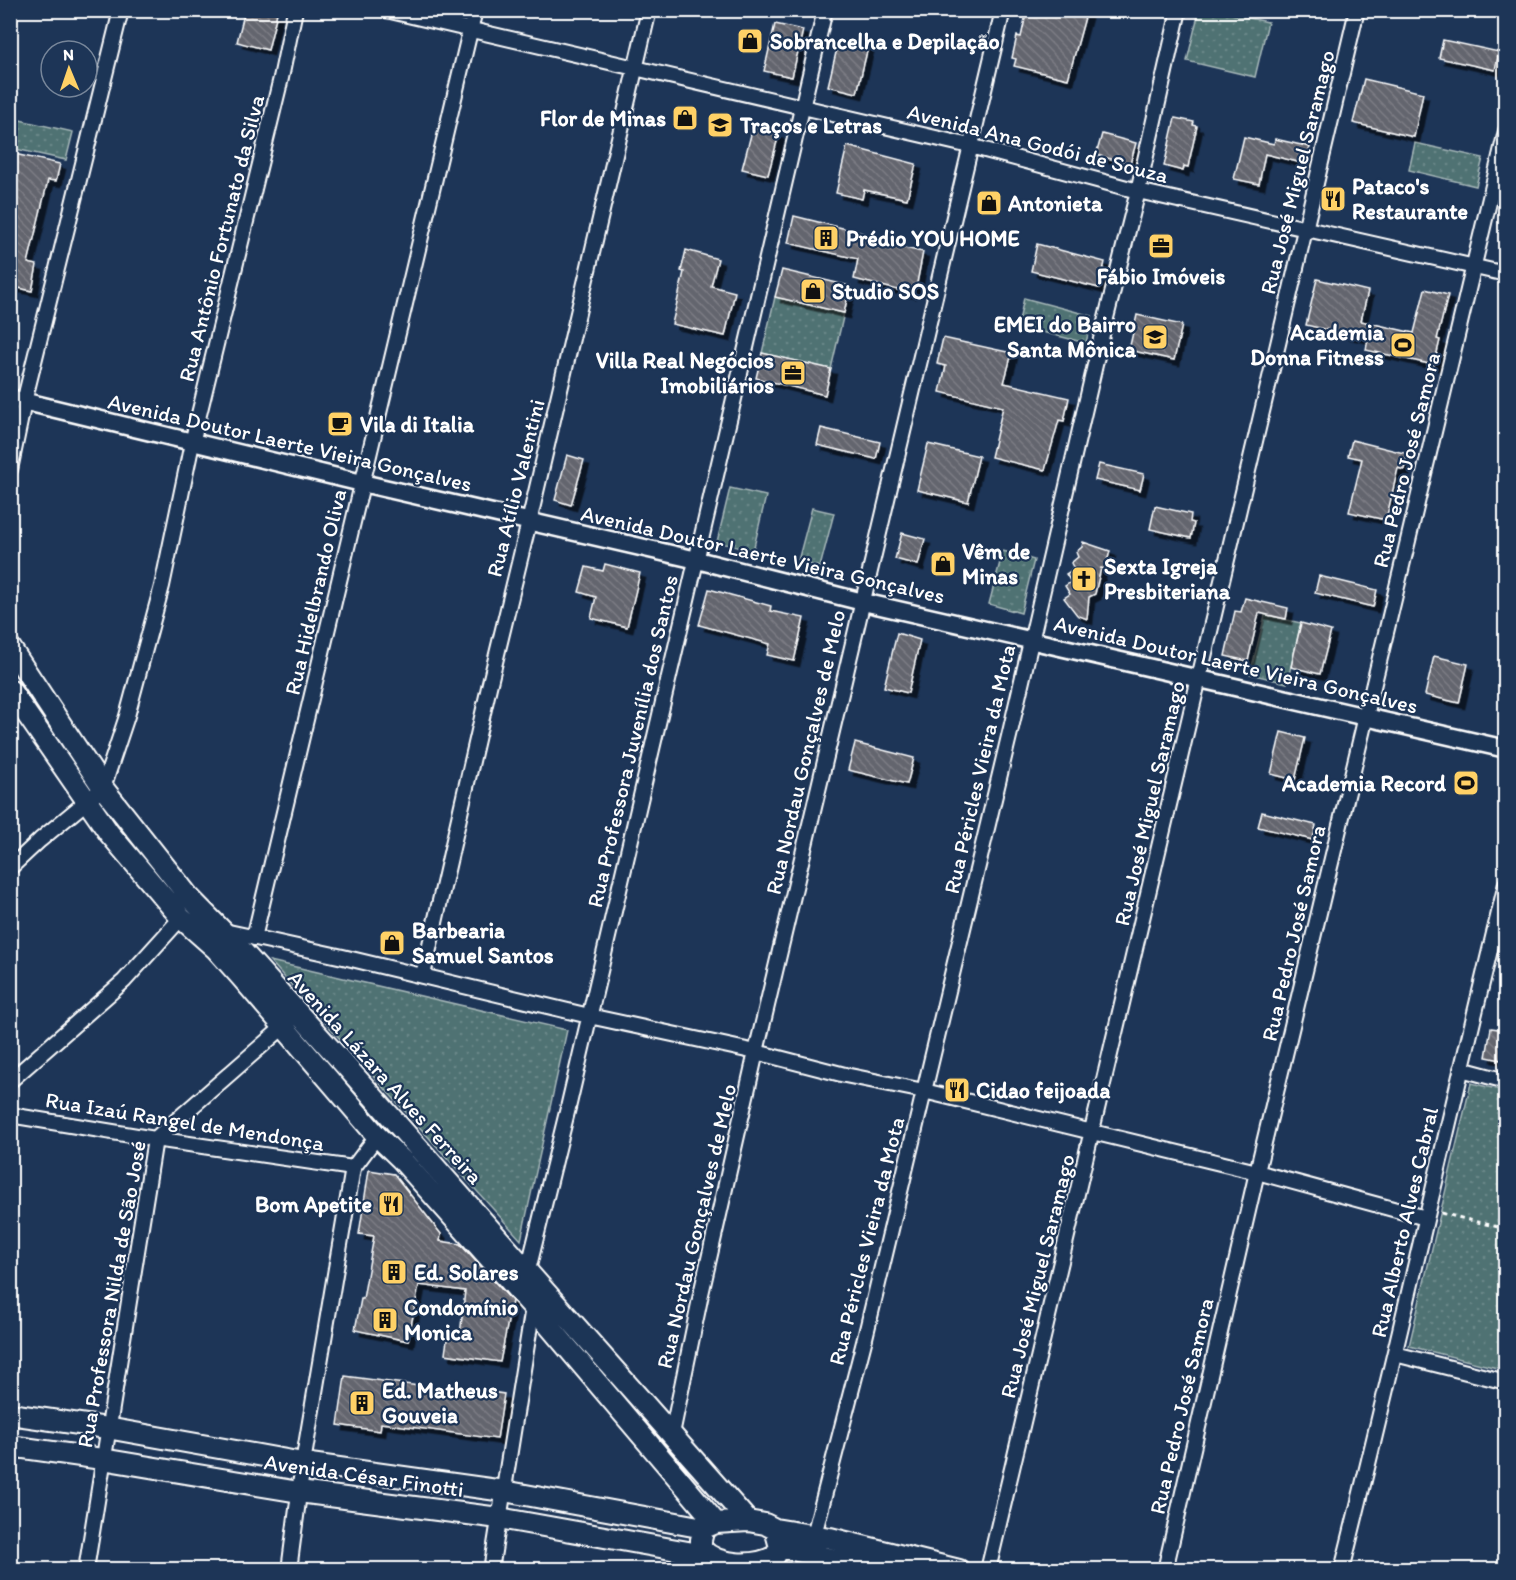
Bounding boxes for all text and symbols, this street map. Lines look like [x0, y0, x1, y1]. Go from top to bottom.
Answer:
shop icon: Sobrancelha e Depilação [735, 26, 765, 56]
place label: Sobrancelha e Depilação [770, 28, 1000, 55]
north arrow [39, 39, 99, 99]
text: N [63, 45, 74, 64]
street label: Rua José Miguel Saramago [1254, 47, 1341, 297]
street label: Rua Antônio Fortunato da Silva [173, 91, 270, 384]
street label: Avenida Ana Godói de Souza [905, 98, 1172, 189]
shop icon: Flor de Minas [670, 103, 700, 133]
place label: Flor de Minas [540, 105, 666, 132]
school or university icon: Traços e Letras [705, 110, 735, 140]
place label: Traços e Letras [739, 112, 882, 139]
place label: Pataco's Restaurante [1352, 173, 1468, 225]
restaurant icon: Pataco's Restaurante [1318, 184, 1348, 214]
shop icon: Antonieta [974, 188, 1004, 218]
place label: Antonieta [1007, 190, 1103, 217]
building icon: Prédio YOU HOME [811, 223, 841, 253]
place label: Prédio YOU HOME [846, 225, 1020, 252]
office icon: Fábio Imóveis [1146, 231, 1176, 261]
place label: Fábio Imóveis [1097, 263, 1226, 290]
shop icon: Studio SOS [798, 276, 828, 306]
place label: Studio SOS [832, 278, 939, 305]
place label: EMEI do Bairro Santa Mônica [994, 311, 1137, 363]
place label: Academia Donna Fitness [1250, 319, 1385, 371]
school or university icon: EMEI do Bairro Santa Mônica [1140, 322, 1170, 352]
sports icon: Academia Donna Fitness [1388, 330, 1418, 360]
place label: Villa Real Negócios Imobiliários [596, 347, 774, 399]
street label: Rua Pedro José Samora [1367, 350, 1446, 571]
office icon: Villa Real Negócios Imobiliários [778, 358, 808, 388]
street label: Avenida Doutor Laerte Vieira Gonçalves [105, 387, 474, 498]
street label: Rua Atílio Valentini [480, 396, 551, 580]
cafe icon: Vila di Italia [325, 409, 355, 439]
place label: Vila di Italia [360, 411, 475, 438]
street label: Rua Hidelbrando Oliva [279, 486, 352, 698]
street label: Avenida Doutor Laerte Vieira Gonçalves [578, 499, 947, 610]
place label: Vêm de Minas [962, 538, 1030, 590]
shop icon: Vêm de Minas [928, 549, 958, 579]
place label: Sexta Igreja Presbiteriana [1104, 553, 1231, 605]
church icon: Sexta Igreja Presbiteriana [1069, 564, 1099, 594]
street label: Rua Professora Juvenília dos Santos [581, 572, 684, 910]
street label: Rua Nordau Gonçalves de Melo [760, 607, 851, 897]
street label: Avenida Doutor Laerte Vieira Gonçalves [1051, 609, 1420, 720]
street label: Rua Péricles Vieira da Mota [938, 642, 1021, 896]
street label: Rua José Miguel Saramago [1108, 678, 1191, 928]
sports icon: Academia Record [1451, 768, 1481, 798]
place label: Academia Record [1281, 770, 1447, 797]
street label: Rua Pedro José Samora [1255, 822, 1332, 1044]
place label: Barbearia Samuel Santos [412, 917, 554, 969]
shop icon: Barbearia Samuel Santos [377, 928, 407, 958]
street label: Avenida Lázara Alves Ferreira [282, 965, 489, 1190]
restaurant icon: Cidao feijoada [942, 1075, 972, 1105]
place label: Cidao feijoada [976, 1077, 1111, 1104]
street label: Rua Nordau Gonçalves de Melo [651, 1081, 742, 1371]
street label: Rua Izaú Rangel de Mendonça [44, 1086, 327, 1157]
street label: Rua Alberto Alves Cabral [1365, 1104, 1444, 1340]
street label: Rua Péricles Vieira da Mota [823, 1114, 910, 1368]
street label: Rua Professora Nilda de São José [71, 1138, 152, 1450]
street label: Rua José Miguel Saramago [994, 1151, 1081, 1401]
restaurant icon: Bom Apetite [376, 1189, 406, 1219]
place label: Bom Apetite [255, 1191, 372, 1218]
building icon: Ed. Solares [379, 1257, 409, 1287]
place label: Ed. Solares [414, 1259, 519, 1286]
place label: Condomínio Monica [404, 1294, 518, 1346]
street label: Rua Pedro José Samora [1143, 1295, 1220, 1517]
building icon: Condomínio Monica [370, 1305, 400, 1335]
place label: Ed. Matheus Gouveia [382, 1377, 498, 1429]
building icon: Ed. Matheus Gouveia [347, 1388, 377, 1418]
street label: Avenida César Finotti [262, 1448, 465, 1503]

